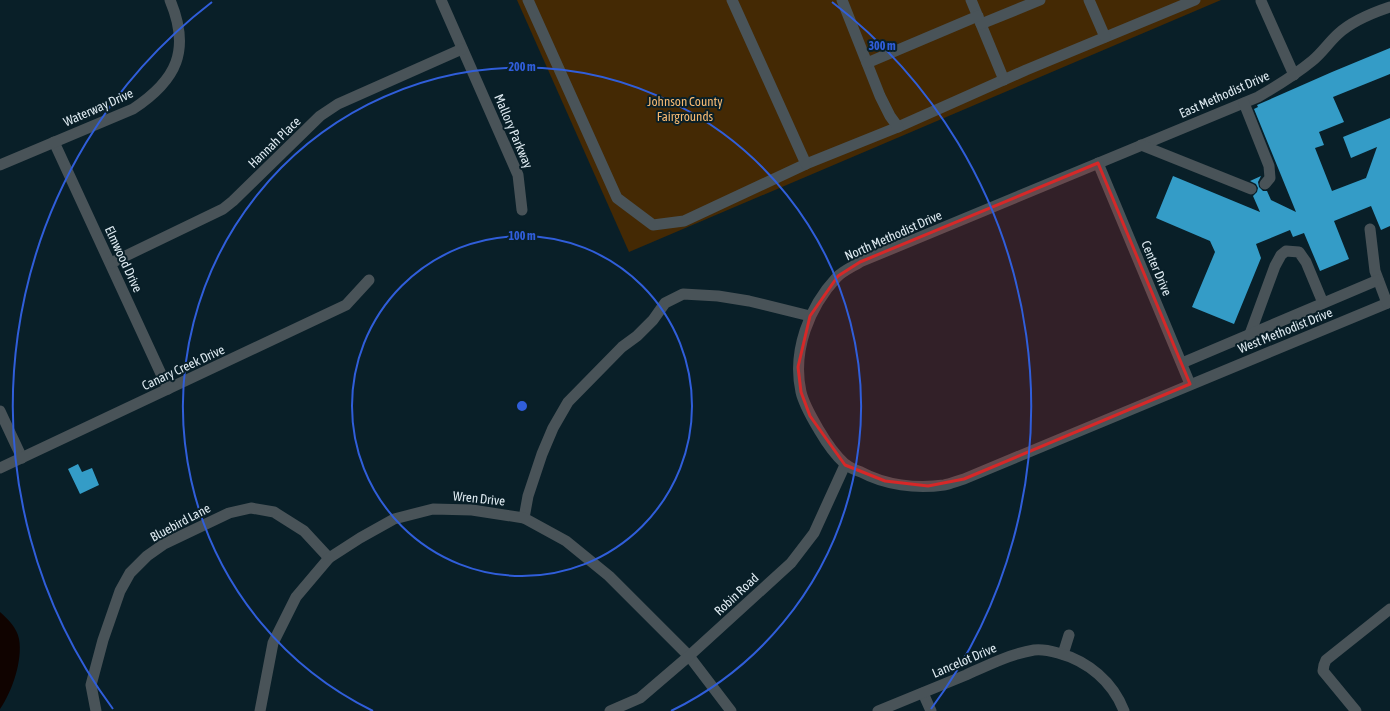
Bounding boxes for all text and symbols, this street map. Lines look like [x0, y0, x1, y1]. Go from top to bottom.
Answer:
text: 300 m [868, 39, 896, 53]
text: 200 m [508, 60, 536, 74]
street label: East Methodist Drive [1177, 68, 1272, 121]
street label: Waterway Drive [61, 85, 135, 129]
street label: Mallory Parkway [491, 92, 536, 171]
park label: Johnson County Fairgrounds [647, 94, 723, 124]
street label: Hannah Place [245, 114, 304, 171]
street label: North Methodist Drive [842, 207, 944, 264]
street label: Elmwood Drive [102, 224, 145, 295]
text: 100 m [508, 229, 536, 243]
street label: Center Drive [1138, 238, 1175, 298]
street label: West Methodist Drive [1236, 305, 1335, 356]
street label: Canary Creek Drive [140, 342, 227, 393]
centre of rings [515, 399, 529, 413]
street label: Wren Drive [452, 488, 506, 509]
street label: Bluebird Lane [148, 500, 213, 545]
street label: Robin Road [711, 570, 761, 618]
street label: Lancelot Drive [930, 640, 999, 681]

